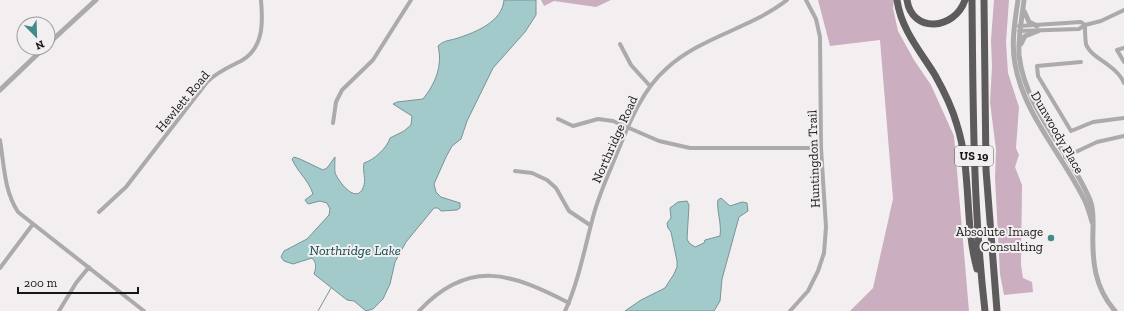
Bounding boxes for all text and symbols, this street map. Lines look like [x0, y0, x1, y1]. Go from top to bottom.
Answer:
north arrow [16, 16, 56, 56]
text: N [33, 37, 46, 53]
street label: Hewlett Road [152, 68, 212, 135]
street label: Dunwoody Place [1028, 88, 1087, 176]
street label: Northridge Road [589, 93, 640, 185]
street label: Huntingdon Trail [804, 109, 823, 208]
road number: US 19 [955, 146, 993, 166]
place label: Absolute Image Consulting [956, 224, 1043, 254]
marker: Absolute Image Consulting [1046, 233, 1056, 243]
water label: Northridge Lake [309, 242, 401, 259]
scale bar [18, 269, 138, 295]
text: 200 m [24, 276, 58, 290]

